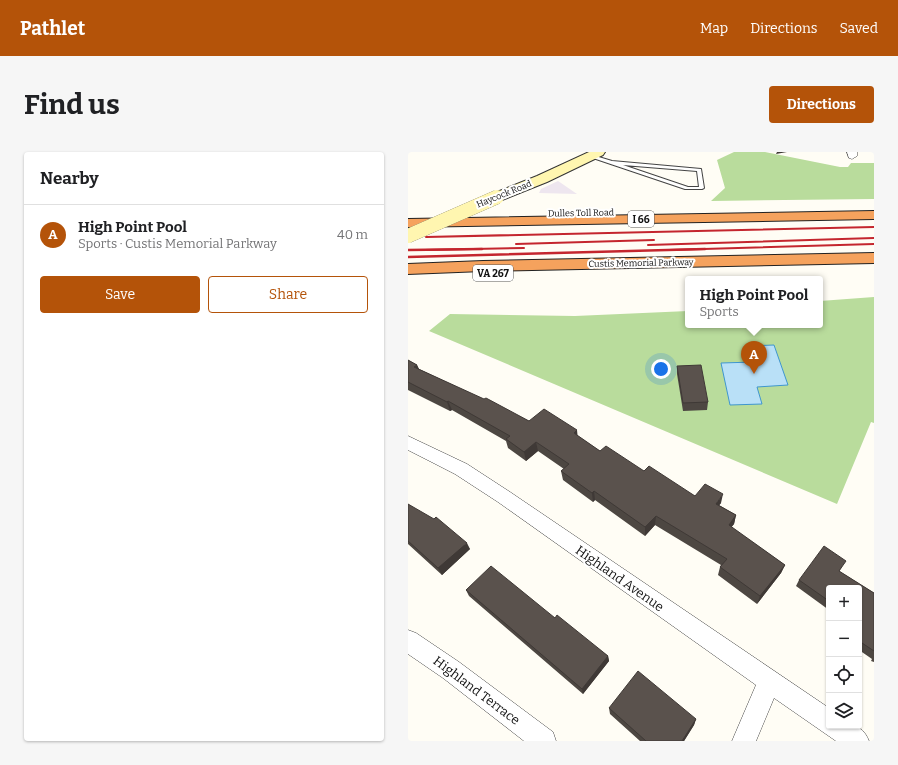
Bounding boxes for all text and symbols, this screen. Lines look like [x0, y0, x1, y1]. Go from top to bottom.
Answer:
text: Pathlet [20, 17, 85, 40]
text: Map [700, 20, 728, 37]
text: Directions [750, 20, 818, 37]
text: Saved [840, 20, 878, 37]
button: Directions [769, 86, 874, 123]
text: Find us [24, 88, 120, 121]
text: Nearby [40, 168, 99, 189]
street label: Haycock Road [475, 178, 534, 210]
street label: Dulles Toll Road [548, 207, 615, 219]
road number: I 66 [628, 211, 654, 227]
text: High Point Pool [78, 218, 187, 236]
text: A [48, 227, 58, 242]
text: 40 m [337, 227, 368, 242]
text: Sports · Custis Memorial Parkway [78, 236, 277, 251]
street label: Custis Memorial Parkway [588, 257, 694, 269]
road number: VA 267 [473, 265, 513, 281]
button: Save [40, 276, 200, 313]
button: Share [208, 276, 368, 313]
popup [685, 276, 823, 328]
text: High Point Pool [699, 286, 809, 304]
text: Sports [699, 304, 739, 319]
pin: A [741, 341, 767, 374]
your location [651, 359, 671, 379]
street label: Highland Avenue [573, 542, 667, 614]
map controls [826, 585, 862, 729]
button: + [826, 585, 862, 621]
button: − [826, 621, 862, 657]
street label: Highland Terrace [431, 653, 523, 728]
button: locate [826, 657, 862, 693]
button: layers [826, 693, 862, 729]

